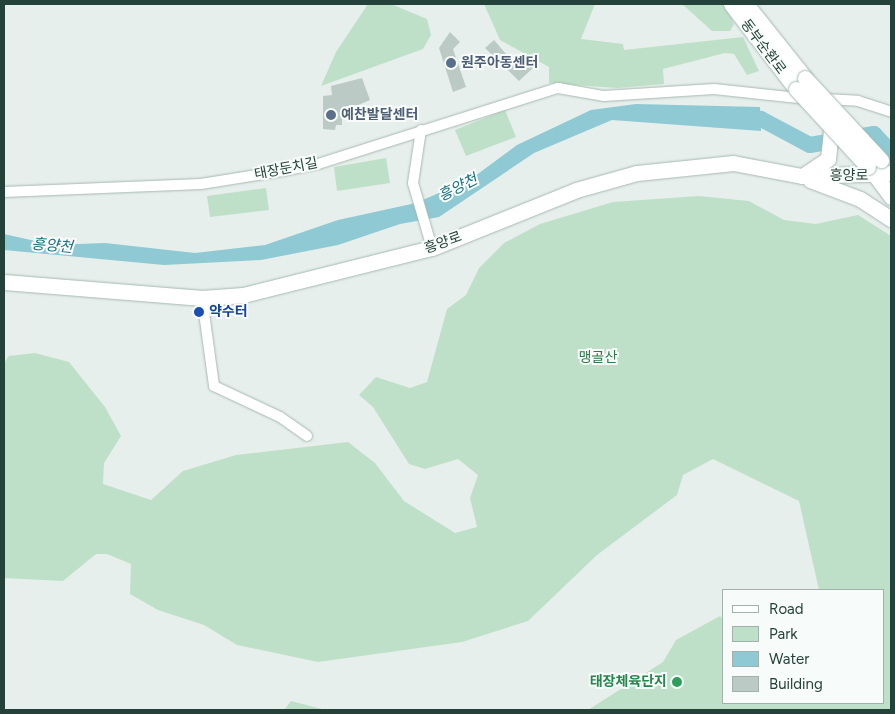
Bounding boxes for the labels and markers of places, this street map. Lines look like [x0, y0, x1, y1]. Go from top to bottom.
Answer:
place label: 원주아동센터 [461, 55, 538, 71]
marker: 원주아동센터 [445, 57, 457, 69]
place label: 예찬발달센터 [341, 107, 418, 123]
marker: 예찬발달센터 [325, 109, 337, 121]
place label: 약수터 [209, 304, 248, 320]
marker: 약수터 [193, 306, 205, 318]
place label: 태장체육단지 [590, 674, 667, 690]
marker: 태장체육단지 [671, 676, 683, 688]

